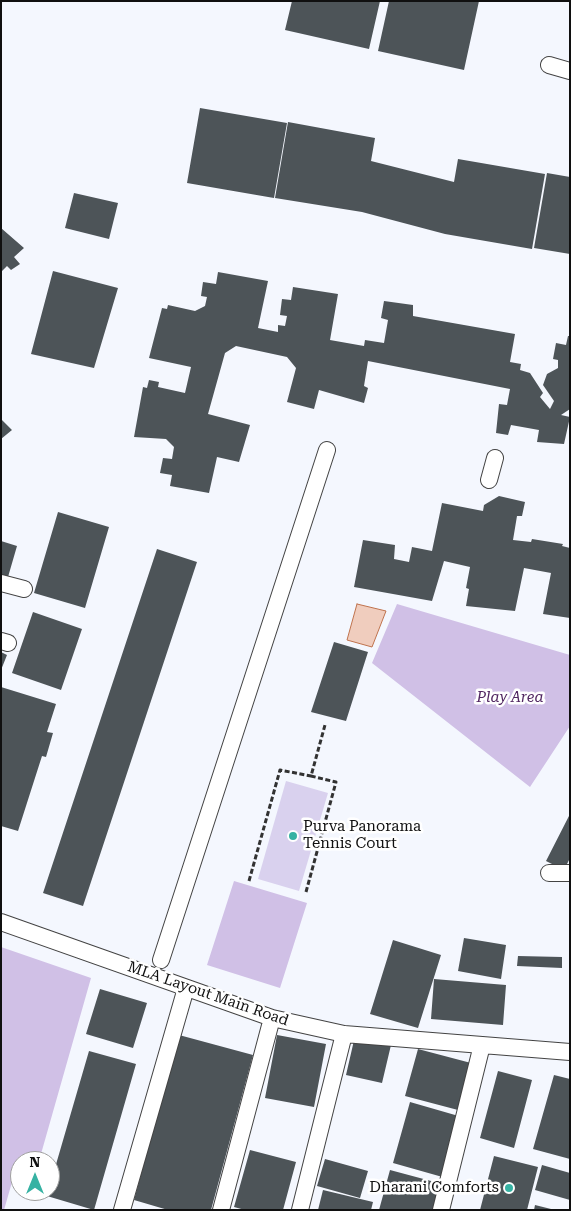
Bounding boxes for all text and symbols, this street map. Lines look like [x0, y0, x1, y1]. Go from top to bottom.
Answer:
park label: Play Area [477, 689, 543, 707]
place label: Purva Panorama Tennis Court [303, 818, 421, 853]
marker: Purva Panorama Tennis Court [287, 830, 299, 842]
street label: MLA Layout Main Road [125, 958, 291, 1030]
north arrow [10, 1151, 60, 1201]
text: N [30, 1154, 40, 1170]
place label: Dharani Comforts [369, 1179, 499, 1197]
marker: Dharani Comforts [503, 1182, 515, 1194]

